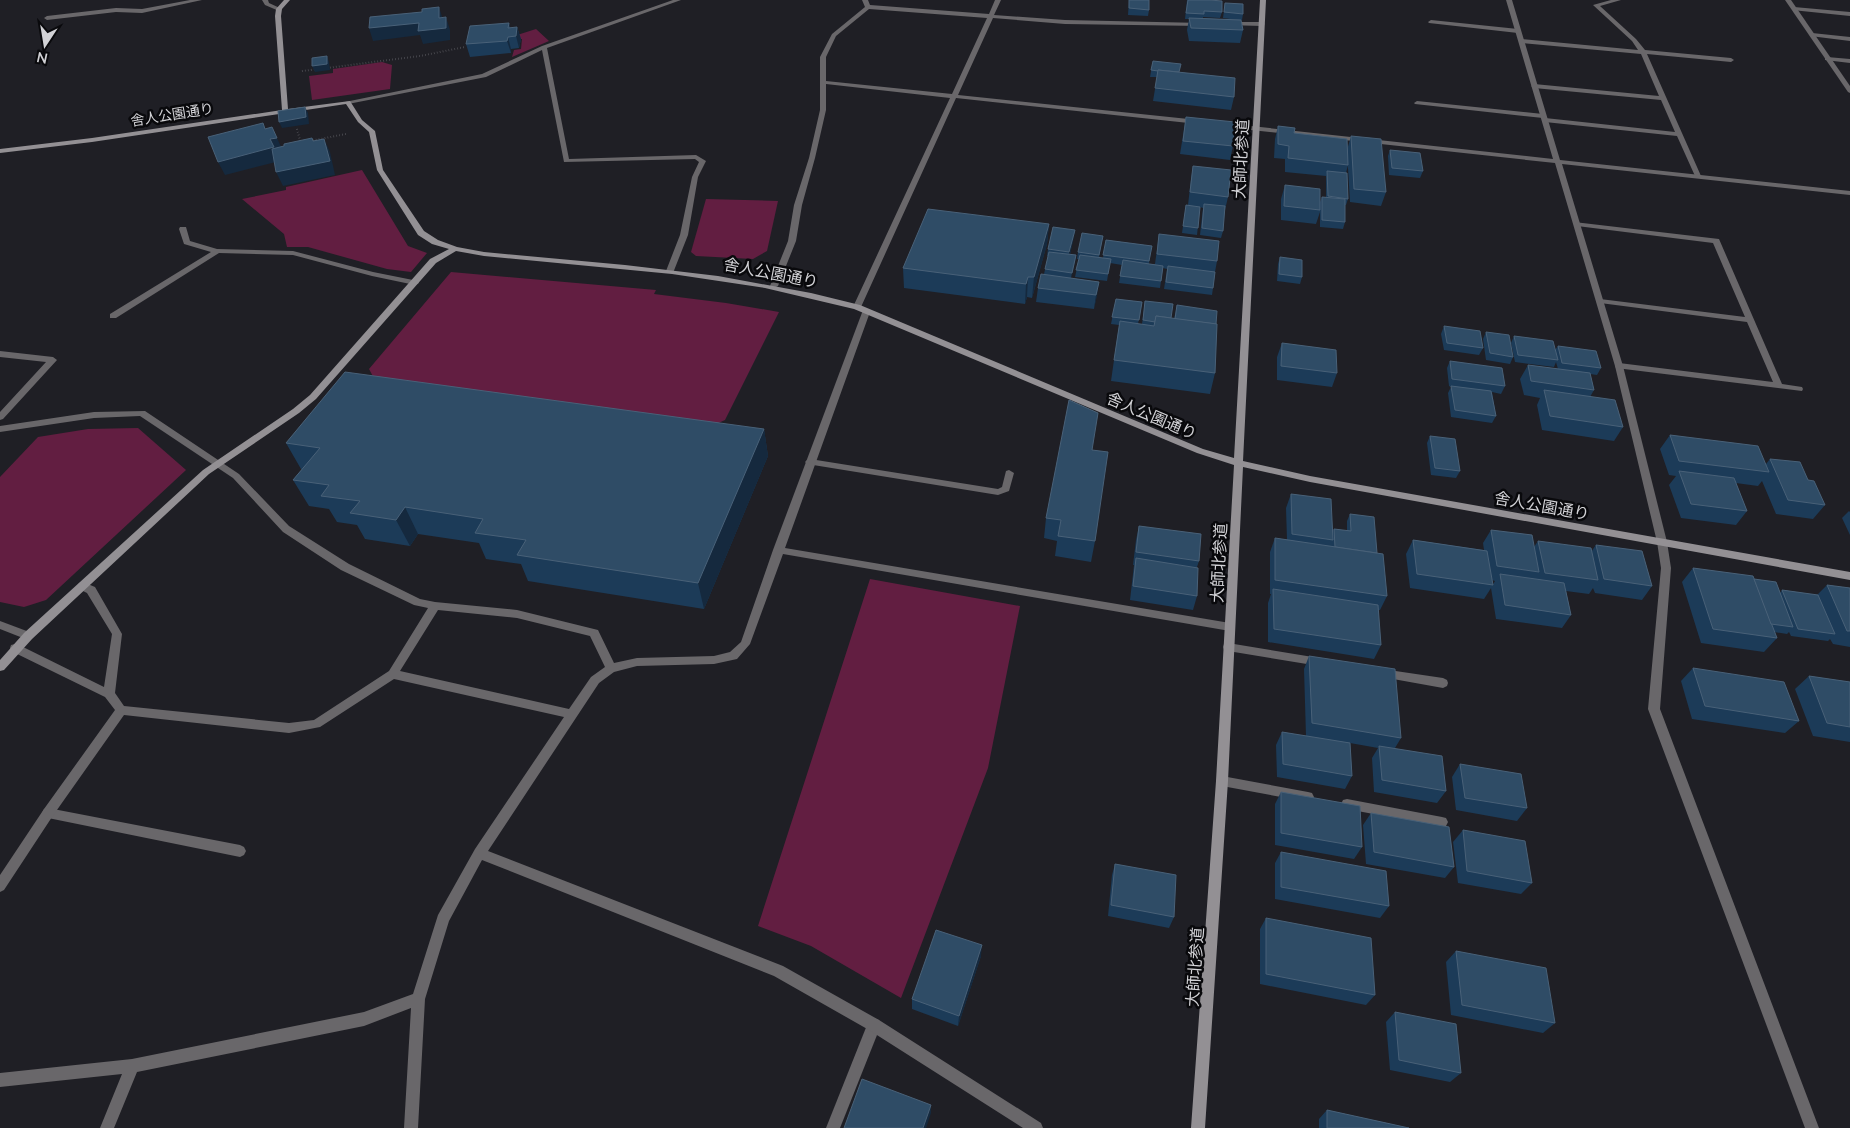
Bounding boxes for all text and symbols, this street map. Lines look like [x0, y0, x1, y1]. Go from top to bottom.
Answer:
north arrow [20, 20, 70, 70]
text: N [35, 49, 49, 68]
street label: 舎人公園通り [129, 99, 215, 129]
street label: 大師北参道 [1228, 119, 1252, 199]
street label: 舎人公園通り [722, 254, 820, 290]
street label: 舎人公園通り [1104, 387, 1200, 443]
street label: 舎人公園通り [1493, 487, 1591, 523]
street label: 大師北参道 [1206, 523, 1230, 603]
street label: 大師北参道 [1182, 926, 1206, 1008]

